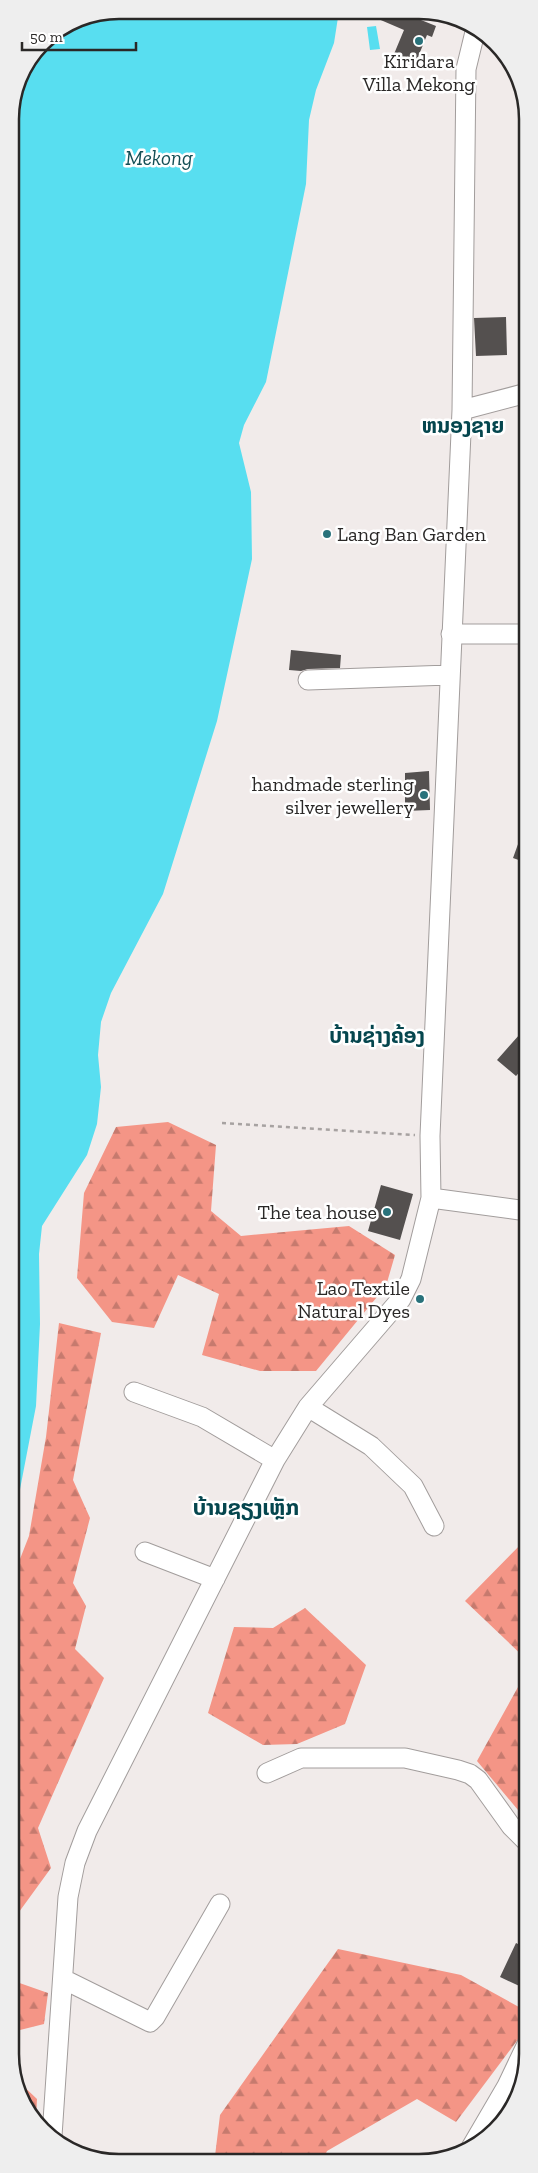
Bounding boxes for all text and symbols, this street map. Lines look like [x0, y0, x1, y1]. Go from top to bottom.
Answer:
scale bar [22, 20, 136, 52]
text: 50 m [30, 28, 63, 46]
marker: Kiridara Villa Mekong [413, 35, 425, 47]
place label: Kiridara Villa Mekong [362, 49, 475, 96]
water label: Mekong [125, 145, 193, 170]
district label: ຫນອງຊາຍ [422, 413, 504, 438]
place label: Lang Ban Garden [337, 522, 487, 546]
marker: Lang Ban Garden [321, 528, 333, 540]
place label: handmade sterling silver jewellery [252, 772, 415, 819]
marker: handmade sterling silver jewellery [418, 789, 430, 801]
district label: ບ້ານຊ່າງຄ້ອງ [329, 1023, 425, 1048]
place label: The tea house [258, 1200, 377, 1224]
marker: The tea house [381, 1206, 393, 1218]
place label: Lao Textile Natural Dyes [297, 1276, 410, 1323]
marker: Lao Textile Natural Dyes [414, 1293, 426, 1305]
district label: ບ້ານຊຽງເຫຼັກ [193, 1494, 299, 1521]

